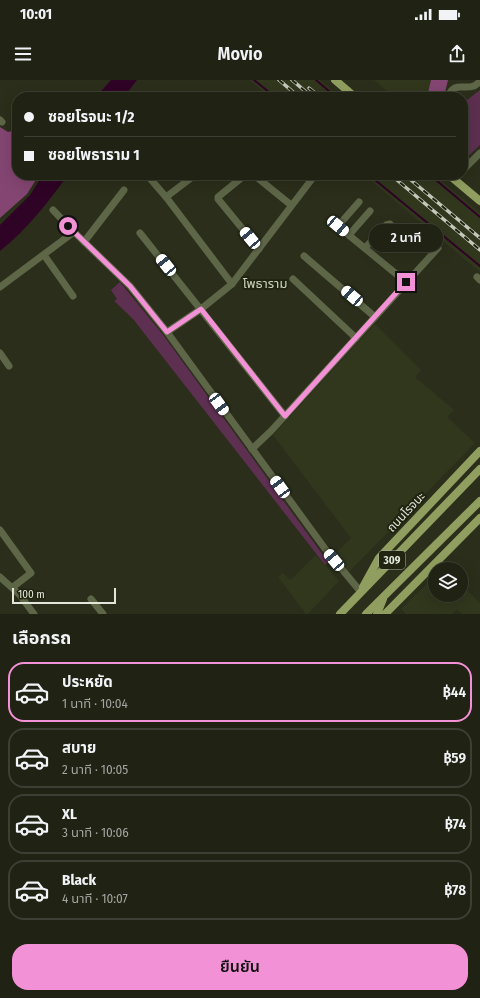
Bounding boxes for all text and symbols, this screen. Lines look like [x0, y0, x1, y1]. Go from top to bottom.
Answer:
text: 10:01 [20, 5, 52, 23]
icon: menu [12, 43, 34, 65]
text: Movio [218, 43, 263, 65]
icon: share [446, 43, 468, 65]
text: ซอยโรจนะ 1/2 [48, 108, 135, 126]
text: ซอยโพธาราม 1 [48, 146, 140, 164]
car [325, 214, 351, 238]
route start [59, 217, 77, 235]
callout: 2 นาที [369, 224, 443, 252]
car [238, 225, 262, 251]
text: 2 นาที [391, 230, 421, 245]
car [154, 252, 178, 278]
route end [397, 273, 415, 291]
district label: โพธาราม [243, 276, 287, 291]
car [339, 284, 365, 308]
car [207, 391, 231, 417]
car [268, 474, 292, 500]
street label: ถนนโรจนะ [384, 489, 428, 535]
car [322, 547, 346, 573]
road number: 309 [379, 551, 405, 569]
map controls [428, 562, 468, 602]
button: layers [428, 562, 468, 602]
scale bar [12, 586, 116, 605]
text: 100 m [18, 588, 45, 601]
text: เลือกรถ [12, 627, 71, 649]
text: ประหยัด [62, 673, 113, 691]
icon: car [14, 674, 50, 710]
text: ฿44 [443, 683, 466, 701]
text: 1 นาที · 10:04 [62, 696, 128, 711]
text: สบาย [62, 739, 96, 757]
icon: car [14, 740, 50, 776]
text: ฿59 [443, 749, 466, 767]
text: 2 นาที · 10:05 [62, 762, 128, 777]
text: XL [62, 805, 77, 823]
icon: car [14, 806, 50, 842]
text: ฿74 [445, 815, 466, 833]
text: 3 นาที · 10:06 [62, 825, 129, 840]
text: Black [62, 871, 96, 889]
icon: car [14, 872, 50, 908]
text: ฿78 [444, 881, 466, 899]
text: 4 นาที · 10:07 [62, 891, 128, 906]
button: ยืนยัน [12, 944, 468, 990]

